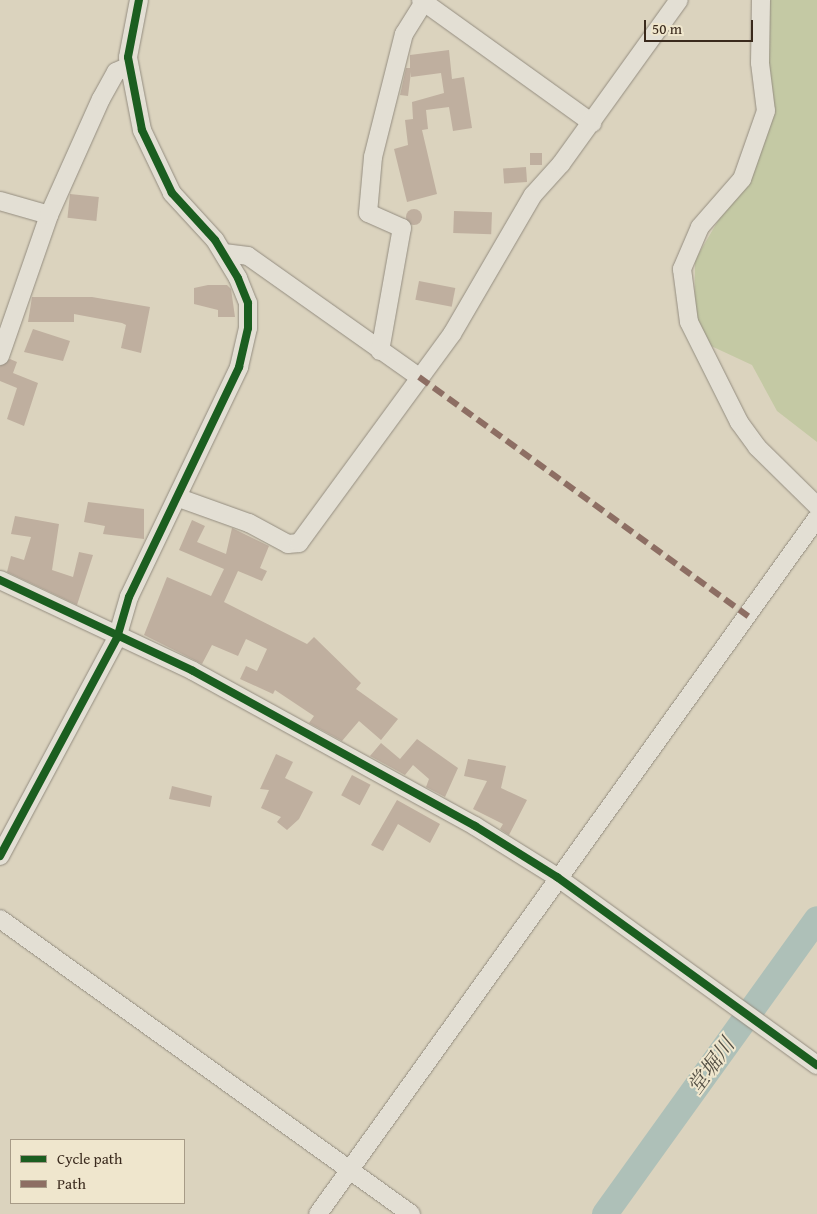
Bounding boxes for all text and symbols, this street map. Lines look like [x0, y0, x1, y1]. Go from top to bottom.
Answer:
scale bar [647, 10, 756, 42]
text: 50 m [652, 18, 682, 39]
water label: 堂堀川 [682, 1033, 740, 1099]
legend [10, 1139, 185, 1204]
text: Cycle path [57, 1148, 123, 1169]
text: Path [57, 1173, 86, 1194]

